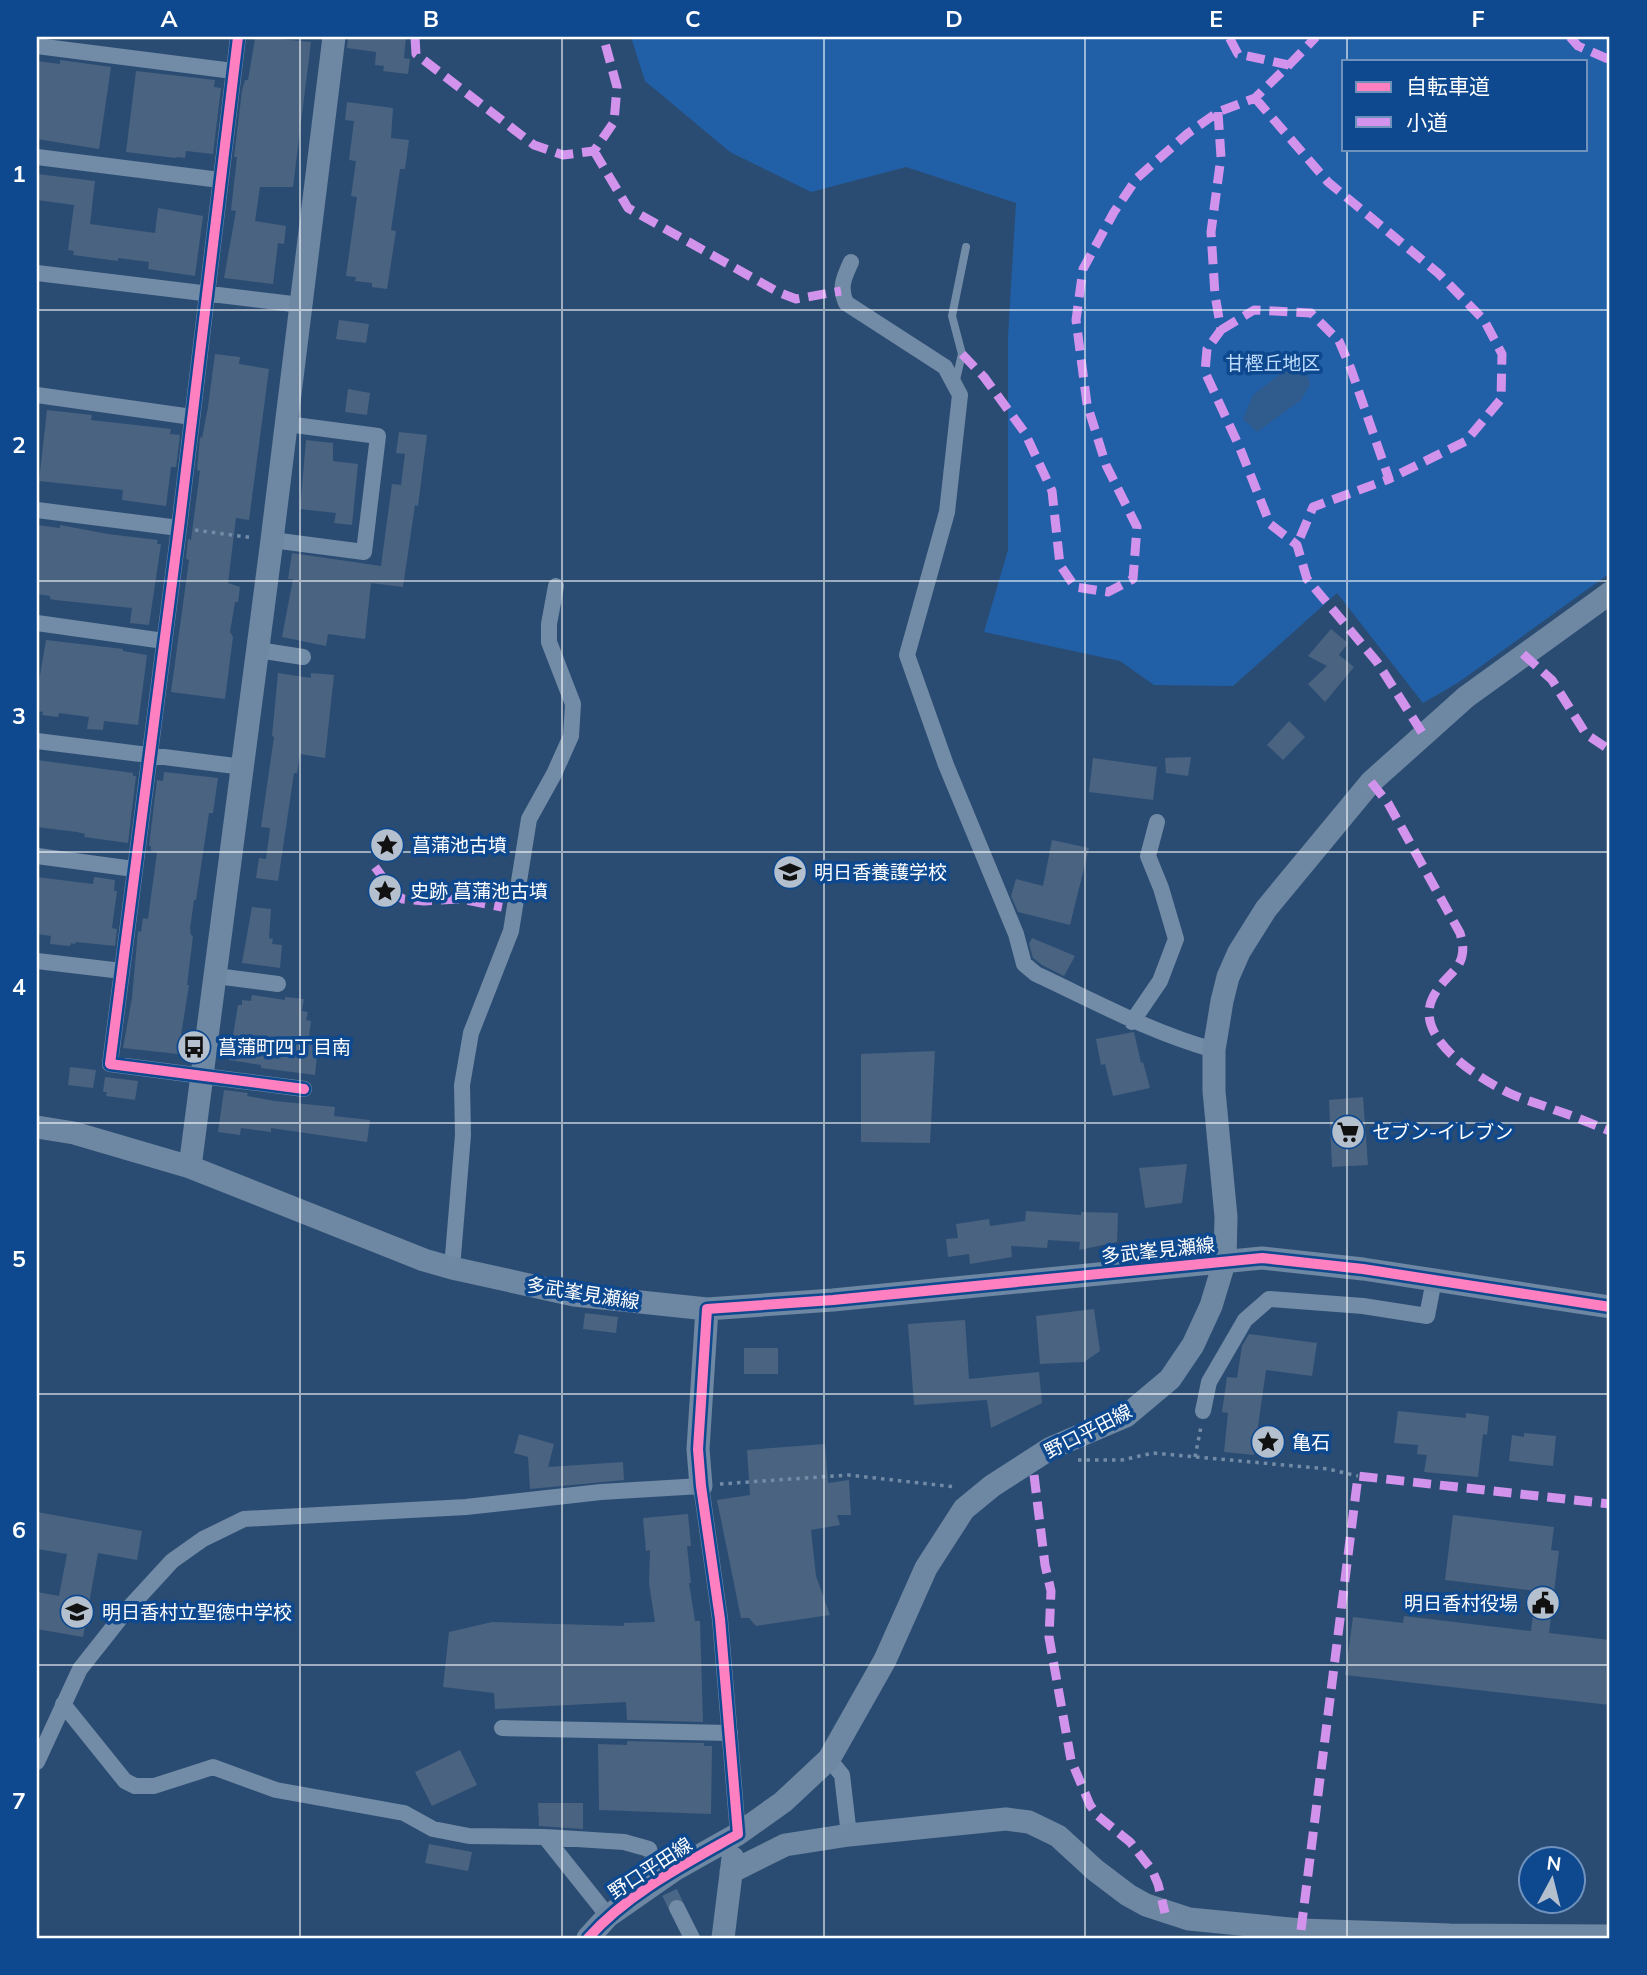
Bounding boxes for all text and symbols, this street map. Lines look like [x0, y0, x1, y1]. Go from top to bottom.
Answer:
text: A [160, 4, 178, 33]
text: B [423, 4, 439, 33]
text: C [685, 4, 701, 33]
text: D [945, 4, 963, 33]
text: E [1209, 4, 1223, 33]
text: F [1471, 4, 1485, 33]
legend [1342, 60, 1588, 150]
text: 自転車道 [1406, 73, 1490, 99]
text: 小道 [1406, 109, 1448, 135]
text: 1 [12, 159, 26, 188]
park label: 甘樫丘地区 [1225, 351, 1321, 375]
text: 2 [12, 430, 26, 459]
text: 3 [12, 701, 26, 730]
place icon: 菖蒲池古墳 [368, 826, 406, 864]
place label: 菖蒲池古墳 [412, 833, 507, 857]
school or university icon: 明日香養護学校 [771, 853, 809, 891]
place label: 明日香養護学校 [814, 860, 947, 884]
place icon: 史跡 菖蒲池古墳 [366, 872, 404, 910]
place label: 史跡 菖蒲池古墳 [410, 879, 548, 903]
text: 4 [12, 972, 26, 1001]
bus stop icon: 菖蒲町四丁目南 [175, 1028, 213, 1066]
place label: 菖蒲町四丁目南 [218, 1035, 351, 1059]
supermarket icon: セブン-イレブン [1329, 1113, 1367, 1151]
place label: セブン-イレブン [1372, 1120, 1513, 1144]
street label: 多武峯見瀬線 [1100, 1232, 1216, 1268]
text: 5 [12, 1244, 26, 1273]
street label: 多武峯見瀬線 [525, 1272, 641, 1314]
street label: 野口平田線 [1040, 1399, 1136, 1463]
place icon: 亀石 [1249, 1423, 1287, 1461]
place label: 亀石 [1292, 1430, 1330, 1454]
text: 6 [12, 1515, 26, 1544]
public building icon: 明日香村役場 [1524, 1584, 1562, 1622]
place label: 明日香村役場 [1404, 1591, 1518, 1615]
school or university icon: 明日香村立聖徳中学校 [58, 1593, 96, 1631]
place label: 明日香村立聖徳中学校 [102, 1600, 292, 1624]
text: 7 [12, 1786, 26, 1815]
street label: 野口平田線 [604, 1832, 696, 1904]
north arrow [1518, 1846, 1588, 1916]
text: N [1545, 1850, 1563, 1876]

